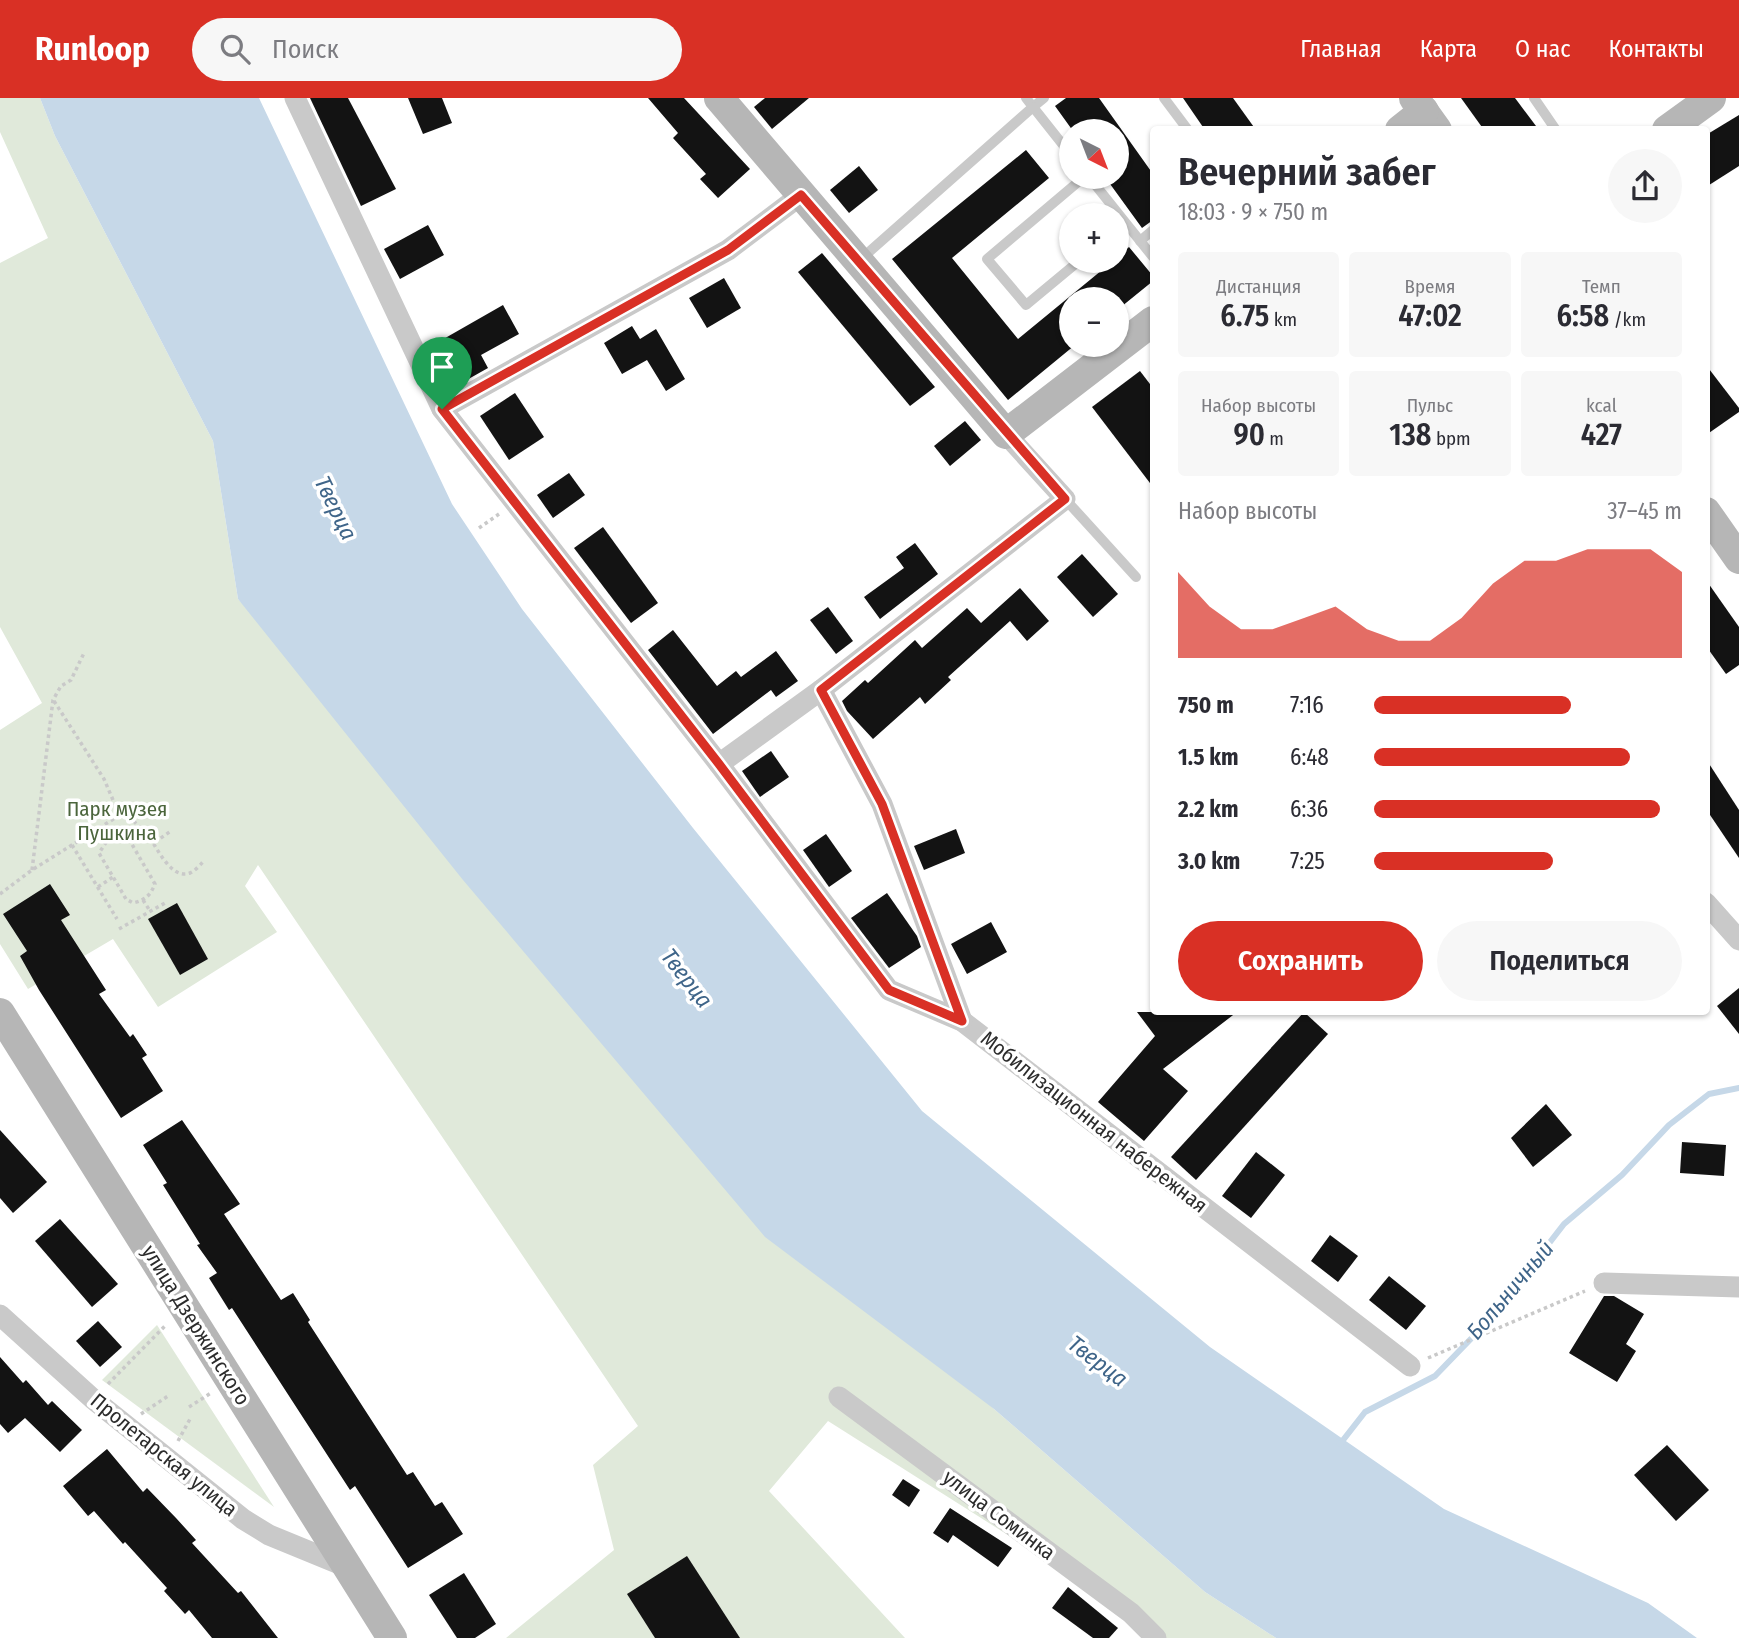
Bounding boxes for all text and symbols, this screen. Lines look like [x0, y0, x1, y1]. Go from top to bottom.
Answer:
search box [192, 18, 682, 81]
text: Runloop [35, 29, 150, 69]
icon: search [216, 30, 254, 68]
text: Поиск [272, 34, 339, 65]
text: Главная [1300, 35, 1382, 63]
text: Карта [1420, 35, 1477, 63]
text: О нас [1515, 35, 1570, 63]
text: Контакты [1608, 35, 1704, 63]
north arrow [1059, 119, 1129, 189]
map controls [1059, 119, 1129, 357]
text: Вечерний забег [1178, 149, 1436, 195]
button: share [1608, 149, 1682, 223]
text: 18:03 · 9 × 750 m [1178, 198, 1328, 226]
button: + [1059, 203, 1129, 273]
text: Дистанция [1216, 275, 1301, 298]
text: Время [1405, 275, 1455, 298]
text: Темп [1582, 275, 1621, 298]
button: − [1059, 287, 1129, 357]
text: 6.75 [1220, 298, 1269, 334]
text: 47:02 [1398, 298, 1462, 334]
text: 6:58 [1557, 298, 1609, 334]
text: km [1269, 308, 1297, 331]
text: /km [1609, 308, 1646, 331]
pin [412, 337, 472, 409]
icon: arrive [423, 348, 461, 386]
text: Набор высоты [1201, 394, 1316, 417]
text: Пульс [1407, 394, 1453, 417]
text: kcal [1586, 394, 1617, 417]
text: 90 [1233, 417, 1265, 453]
text: 138 [1389, 417, 1431, 453]
text: 427 [1581, 417, 1622, 453]
text: m [1265, 427, 1284, 450]
text: bpm [1431, 427, 1471, 450]
water label: Тверца [309, 472, 363, 544]
text: Набор высоты [1178, 497, 1317, 525]
text: 37–45 m [1607, 497, 1682, 525]
text: 750 m [1178, 691, 1234, 719]
text: 7:16 [1290, 691, 1324, 719]
text: 1.5 km [1178, 743, 1239, 771]
text: 6:48 [1290, 743, 1329, 771]
text: 2.2 km [1178, 795, 1239, 823]
text: 6:36 [1290, 795, 1328, 823]
park label: Парк музея Пушкина [67, 796, 167, 846]
text: 3.0 km [1178, 847, 1240, 875]
text: 7:25 [1290, 847, 1325, 875]
button: Сохранить [1178, 921, 1423, 1001]
button: Поделиться [1437, 921, 1682, 1001]
water label: Тверца [655, 943, 719, 1013]
street label: Мобилизационная набережная [975, 1025, 1213, 1219]
water label: Больничный [1460, 1235, 1560, 1345]
street label: улица Дзержинского [136, 1240, 256, 1410]
water label: Тверца [1063, 1330, 1133, 1392]
street label: Пролетарская улица [85, 1388, 243, 1522]
street label: улица Соминка [938, 1464, 1060, 1566]

